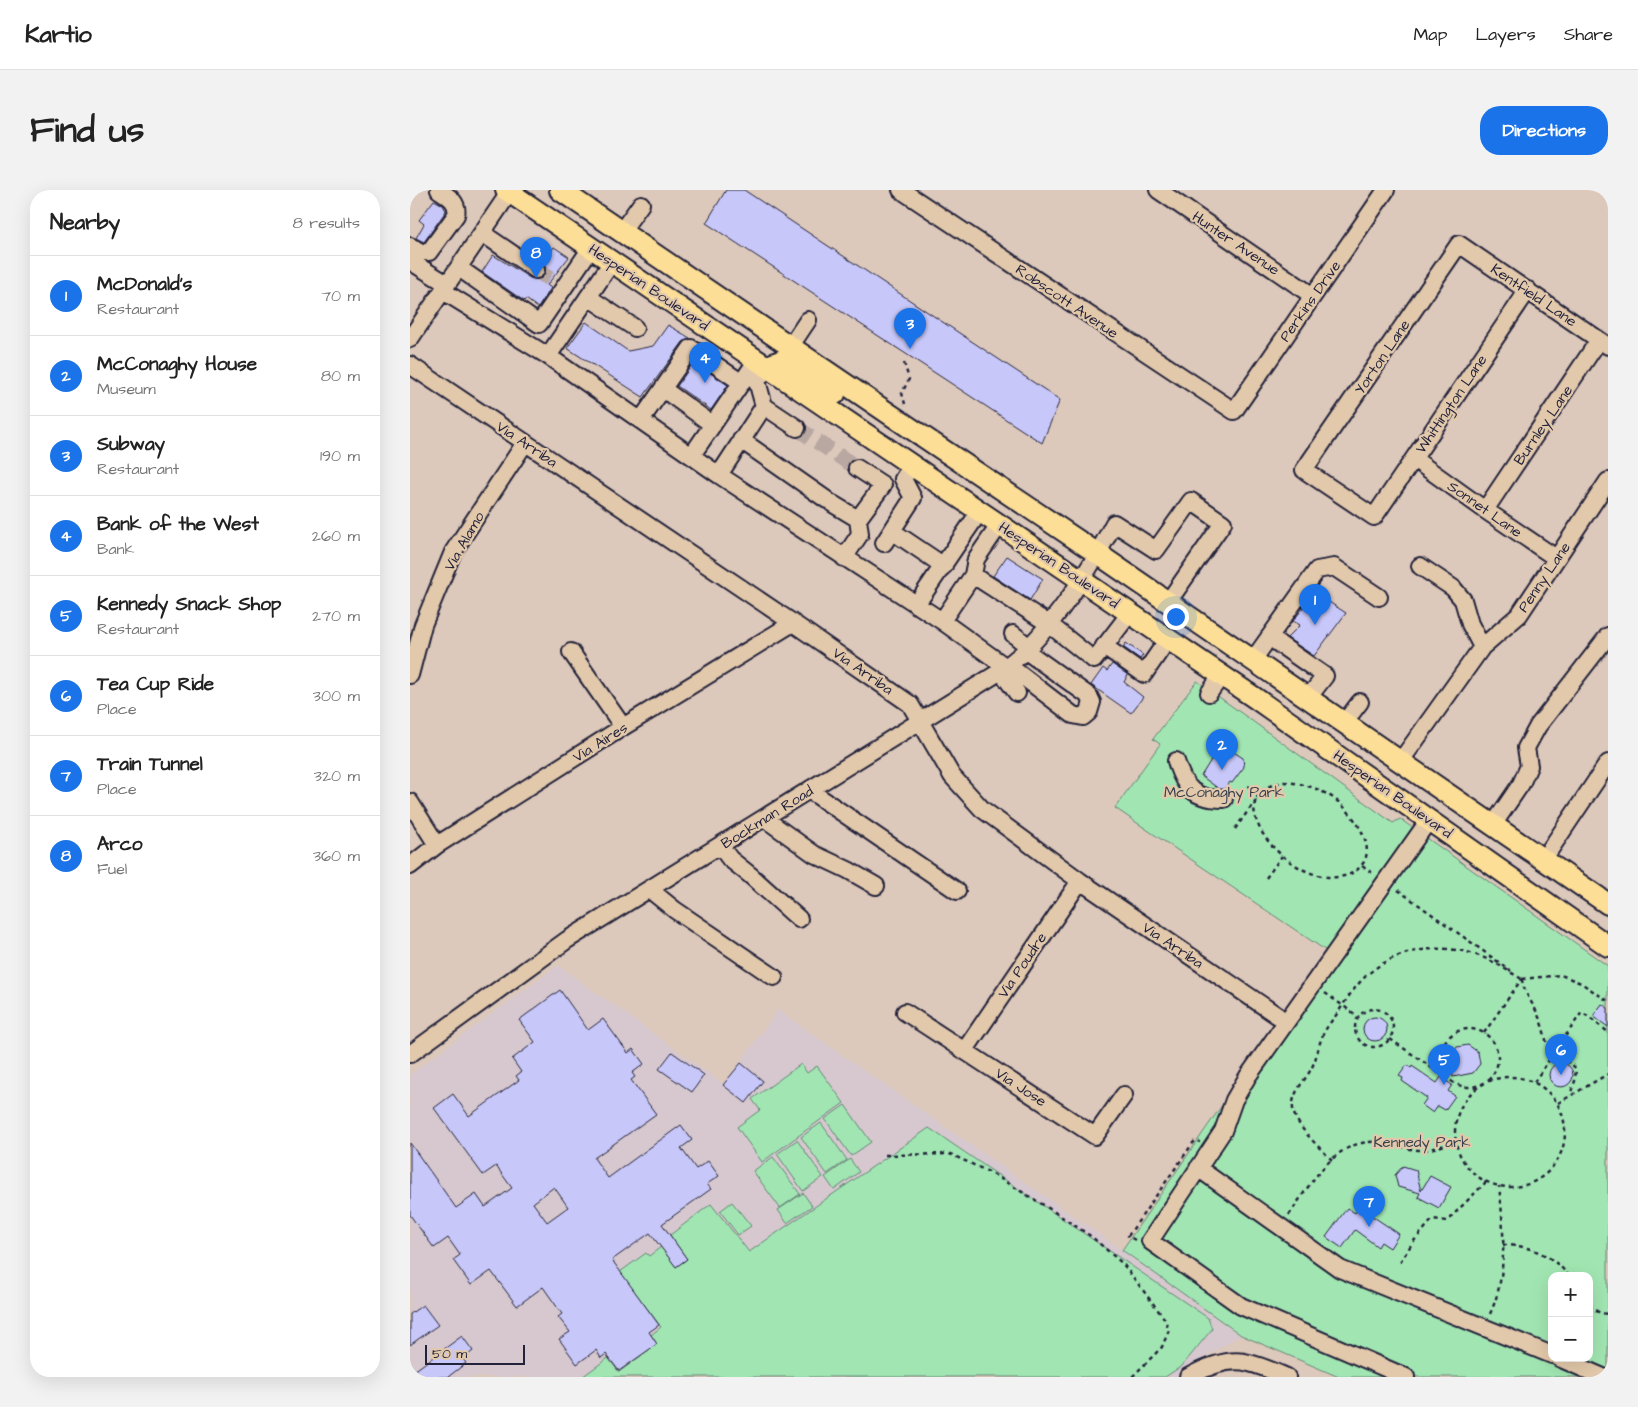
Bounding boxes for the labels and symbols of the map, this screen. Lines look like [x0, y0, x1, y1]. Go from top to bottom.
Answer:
street label: Hunter Avenue [1188, 206, 1284, 280]
pin: 8 [520, 237, 552, 278]
street label: Hesperian Boulevard [584, 239, 713, 336]
street label: Perkins Drive [1275, 256, 1346, 346]
street label: Robscott Avenue [1011, 259, 1122, 344]
street label: Kentfield Lane [1487, 259, 1581, 332]
pin: 3 [894, 308, 926, 349]
street label: Yorton Lane [1350, 316, 1415, 399]
pin: 4 [689, 342, 721, 383]
street label: Whittington Lane [1411, 351, 1493, 458]
street label: Burnley Lane [1509, 381, 1579, 470]
street label: Via Arriba [492, 416, 562, 473]
street label: Sonnet Lane [1443, 476, 1526, 543]
street label: Via Alamo [439, 507, 490, 575]
street label: Hesperian Boulevard [994, 517, 1123, 614]
street label: Penny Lane [1513, 538, 1576, 617]
pin: 1 [1299, 584, 1331, 625]
your location [1163, 604, 1189, 630]
street label: Via Arriba [828, 643, 898, 700]
street label: Via Aires [569, 717, 632, 768]
pin: 2 [1206, 729, 1238, 770]
street label: Hesperian Boulevard [1329, 745, 1457, 844]
street label: Bockman Road [717, 781, 818, 854]
park label: McConaghy Park [1164, 782, 1284, 804]
street label: Via Arriba [1138, 917, 1208, 974]
street label: Via Poudre [993, 928, 1052, 1002]
pin: 6 [1545, 1034, 1577, 1075]
pin: 5 [1428, 1044, 1460, 1085]
street label: Via Jose [991, 1063, 1050, 1112]
park label: Kennedy Park [1374, 1132, 1470, 1154]
pin: 7 [1353, 1186, 1385, 1227]
scale bar [425, 1342, 525, 1365]

